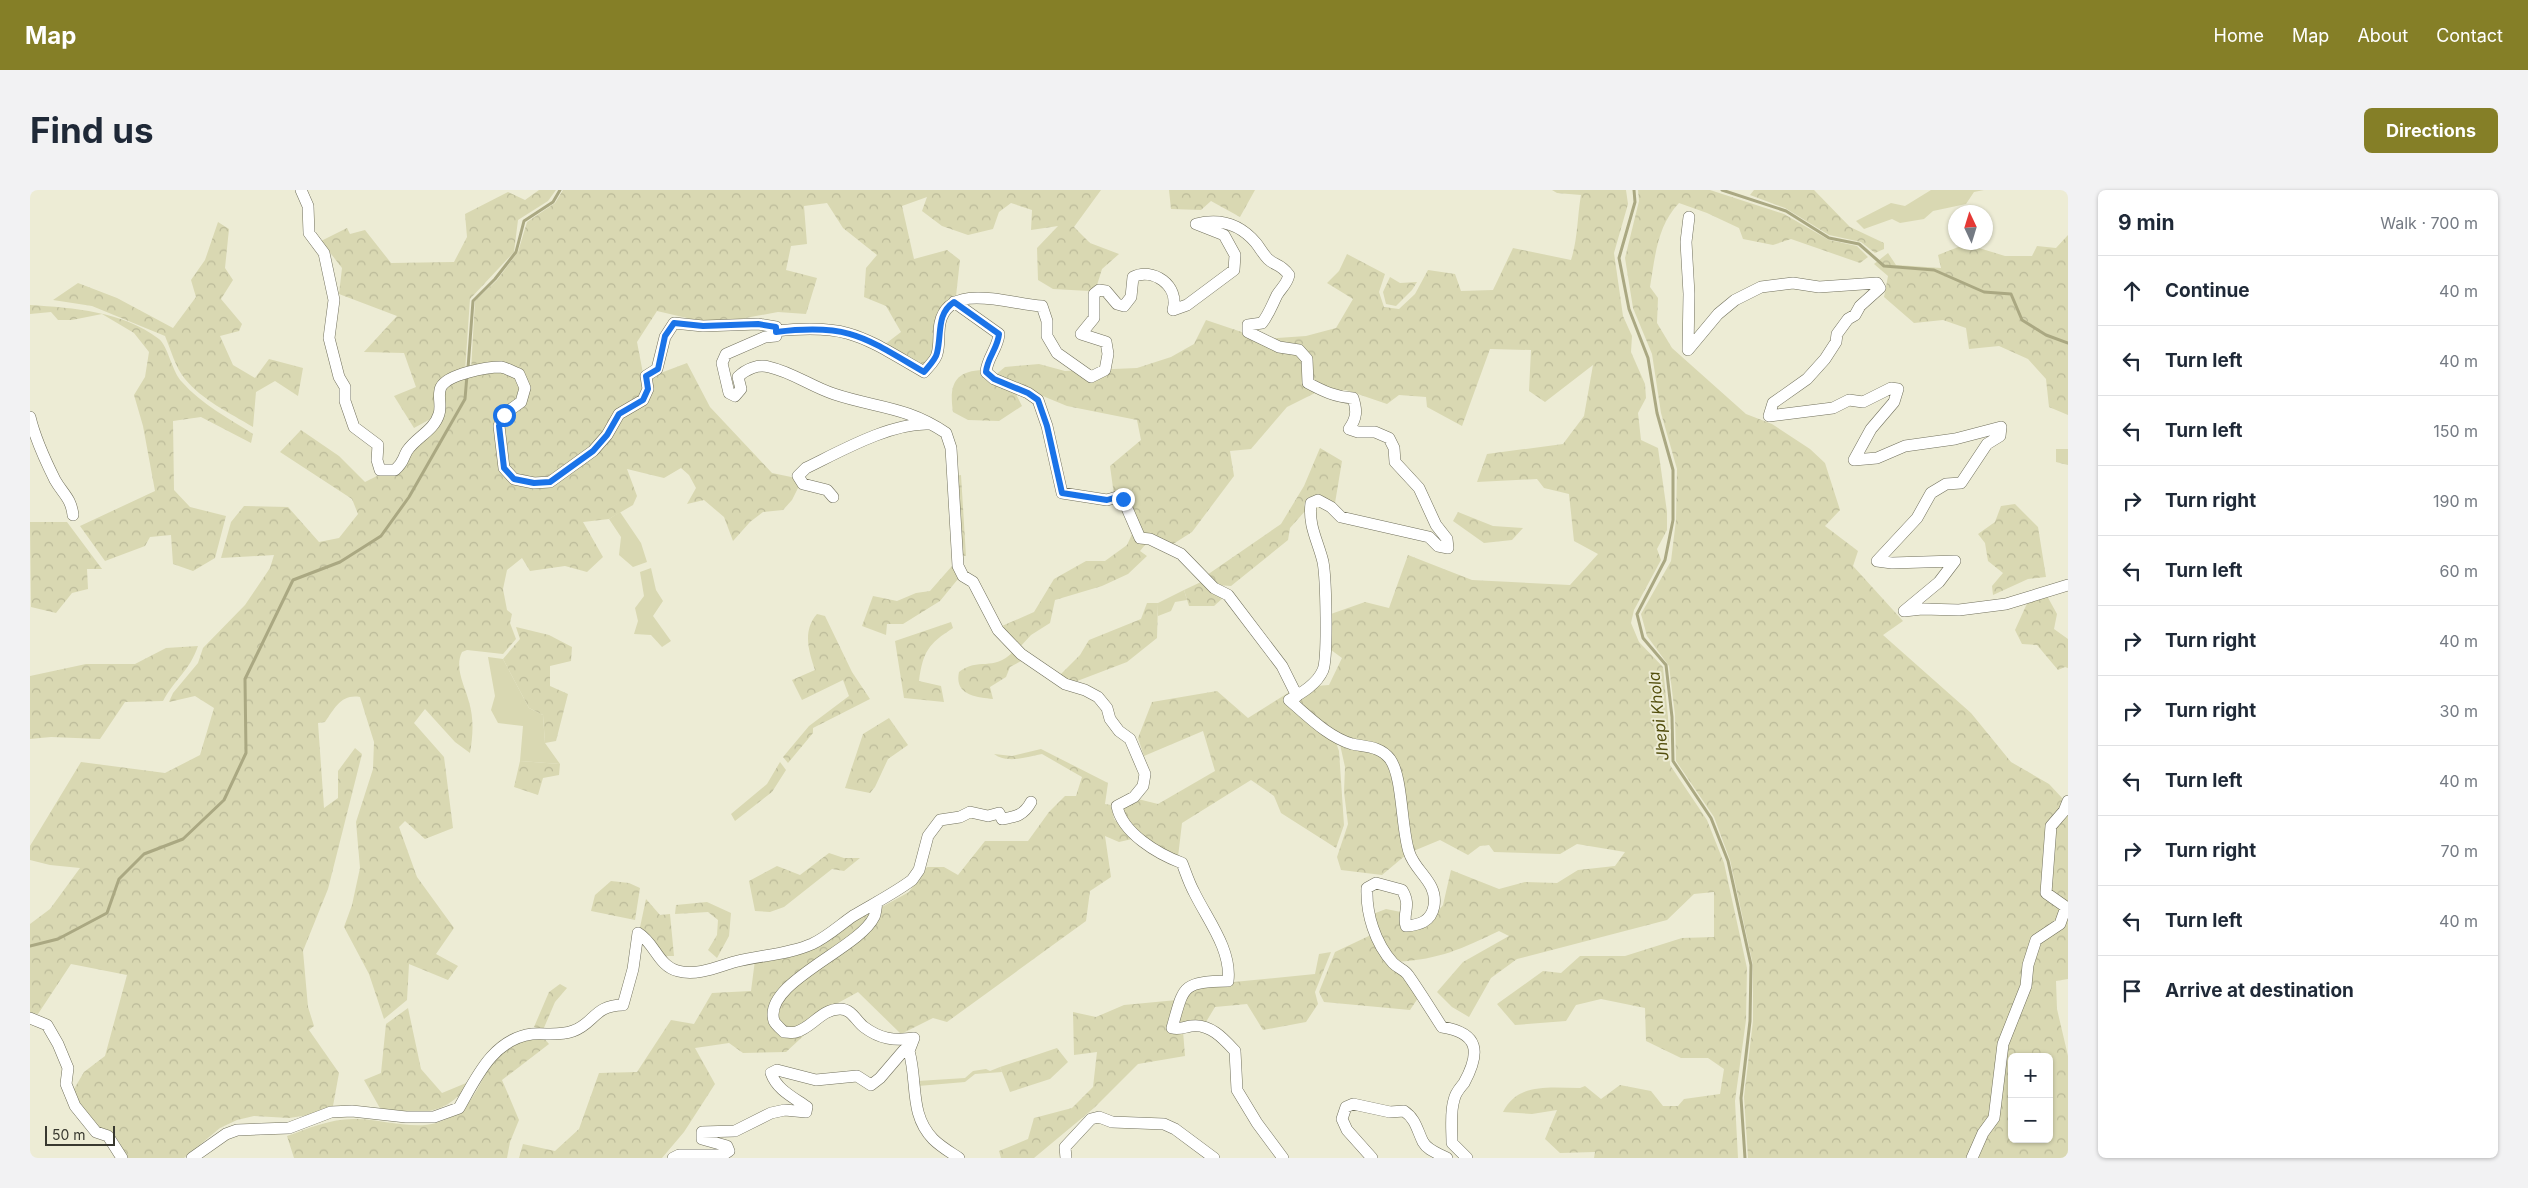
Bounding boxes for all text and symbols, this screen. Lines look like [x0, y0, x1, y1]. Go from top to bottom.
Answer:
text: Map [25, 21, 76, 50]
text: Home [2214, 25, 2264, 46]
text: Map [2292, 25, 2329, 46]
text: About [2357, 25, 2408, 46]
text: Contact [2436, 25, 2503, 46]
button: Directions [2364, 108, 2498, 153]
text: Find us [30, 109, 154, 151]
north arrow [1948, 205, 1993, 250]
text: 9 min [2118, 210, 2175, 235]
text: Walk · 700 m [2380, 213, 2478, 233]
icon: ahead [2118, 277, 2146, 305]
text: Continue [2165, 279, 2250, 302]
text: 40 m [2439, 281, 2478, 301]
icon: left [2118, 347, 2146, 375]
text: Turn left [2165, 349, 2243, 372]
text: 40 m [2439, 351, 2478, 371]
route start [493, 404, 516, 427]
icon: left [2118, 417, 2146, 445]
text: Turn left [2165, 419, 2243, 442]
text: 150 m [2433, 421, 2478, 441]
icon: right [2118, 487, 2146, 515]
route end [1112, 488, 1135, 511]
text: Turn right [2165, 489, 2256, 512]
text: 190 m [2433, 491, 2478, 511]
icon: left [2118, 557, 2146, 585]
text: Turn left [2165, 559, 2243, 582]
text: 60 m [2439, 561, 2478, 581]
icon: right [2118, 627, 2146, 655]
text: Turn right [2165, 629, 2256, 652]
text: 40 m [2439, 631, 2478, 651]
water label: Jhepi Khola [1643, 670, 1673, 762]
icon: right [2118, 697, 2146, 725]
text: Turn right [2165, 699, 2256, 722]
text: 30 m [2440, 701, 2478, 721]
icon: left [2118, 767, 2146, 795]
text: Turn left [2165, 769, 2243, 792]
text: 40 m [2439, 771, 2478, 791]
icon: right [2118, 837, 2146, 865]
text: Turn right [2165, 839, 2256, 862]
text: 70 m [2441, 841, 2478, 861]
icon: left [2118, 907, 2146, 935]
text: Turn left [2165, 909, 2243, 932]
text: 40 m [2439, 911, 2478, 931]
icon: arrive [2118, 977, 2146, 1005]
text: Arrive at destination [2165, 979, 2354, 1002]
map controls [2008, 1053, 2053, 1143]
button: + [2008, 1053, 2053, 1098]
button: − [2008, 1098, 2053, 1143]
scale bar [45, 1123, 115, 1146]
text: 50 m [52, 1126, 86, 1143]

